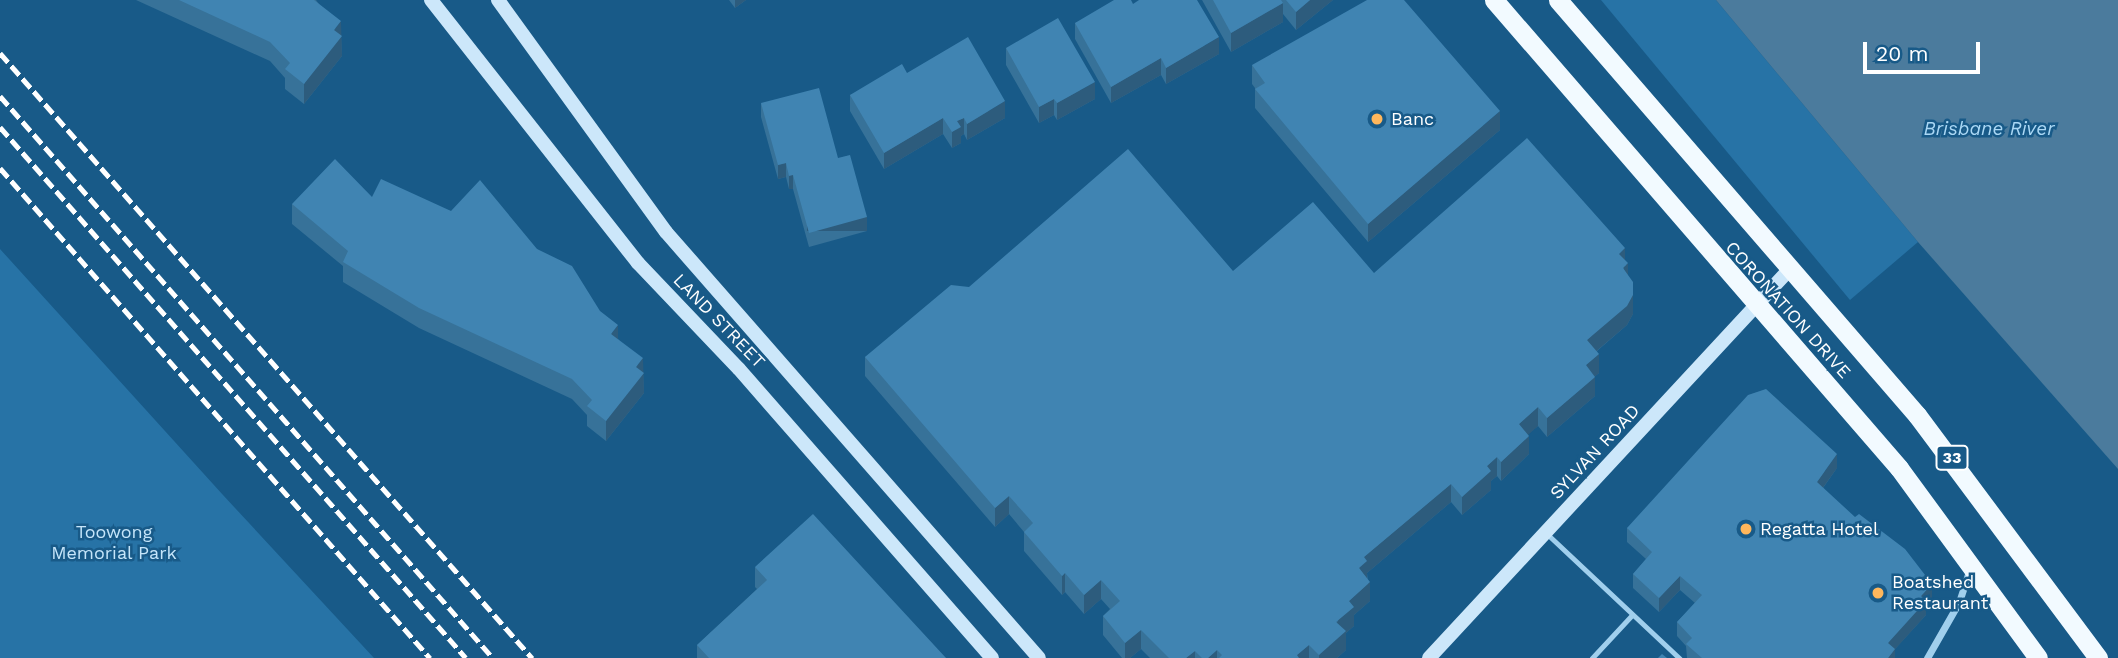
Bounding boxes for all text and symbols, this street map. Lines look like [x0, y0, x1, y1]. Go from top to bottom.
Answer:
scale bar [1866, 28, 1983, 72]
text: 20 m [1876, 41, 1928, 66]
place label: Banc [1391, 108, 1434, 130]
marker: Banc [1369, 111, 1385, 127]
water label: Brisbane River [1923, 118, 2055, 140]
street label: CORONATION DRIVE [1721, 237, 1855, 383]
street label: LAND STREET [669, 269, 769, 373]
street label: SYLVAN ROAD [1546, 400, 1644, 504]
road number: 33 [1934, 446, 1969, 471]
place label: Regatta Hotel [1760, 518, 1879, 540]
marker: Regatta Hotel [1738, 521, 1754, 537]
park label: Toowong Memorial Park [51, 522, 177, 564]
place label: Boatshed Restaurant [1892, 572, 1988, 614]
marker: Boatshed Restaurant [1870, 585, 1886, 601]

